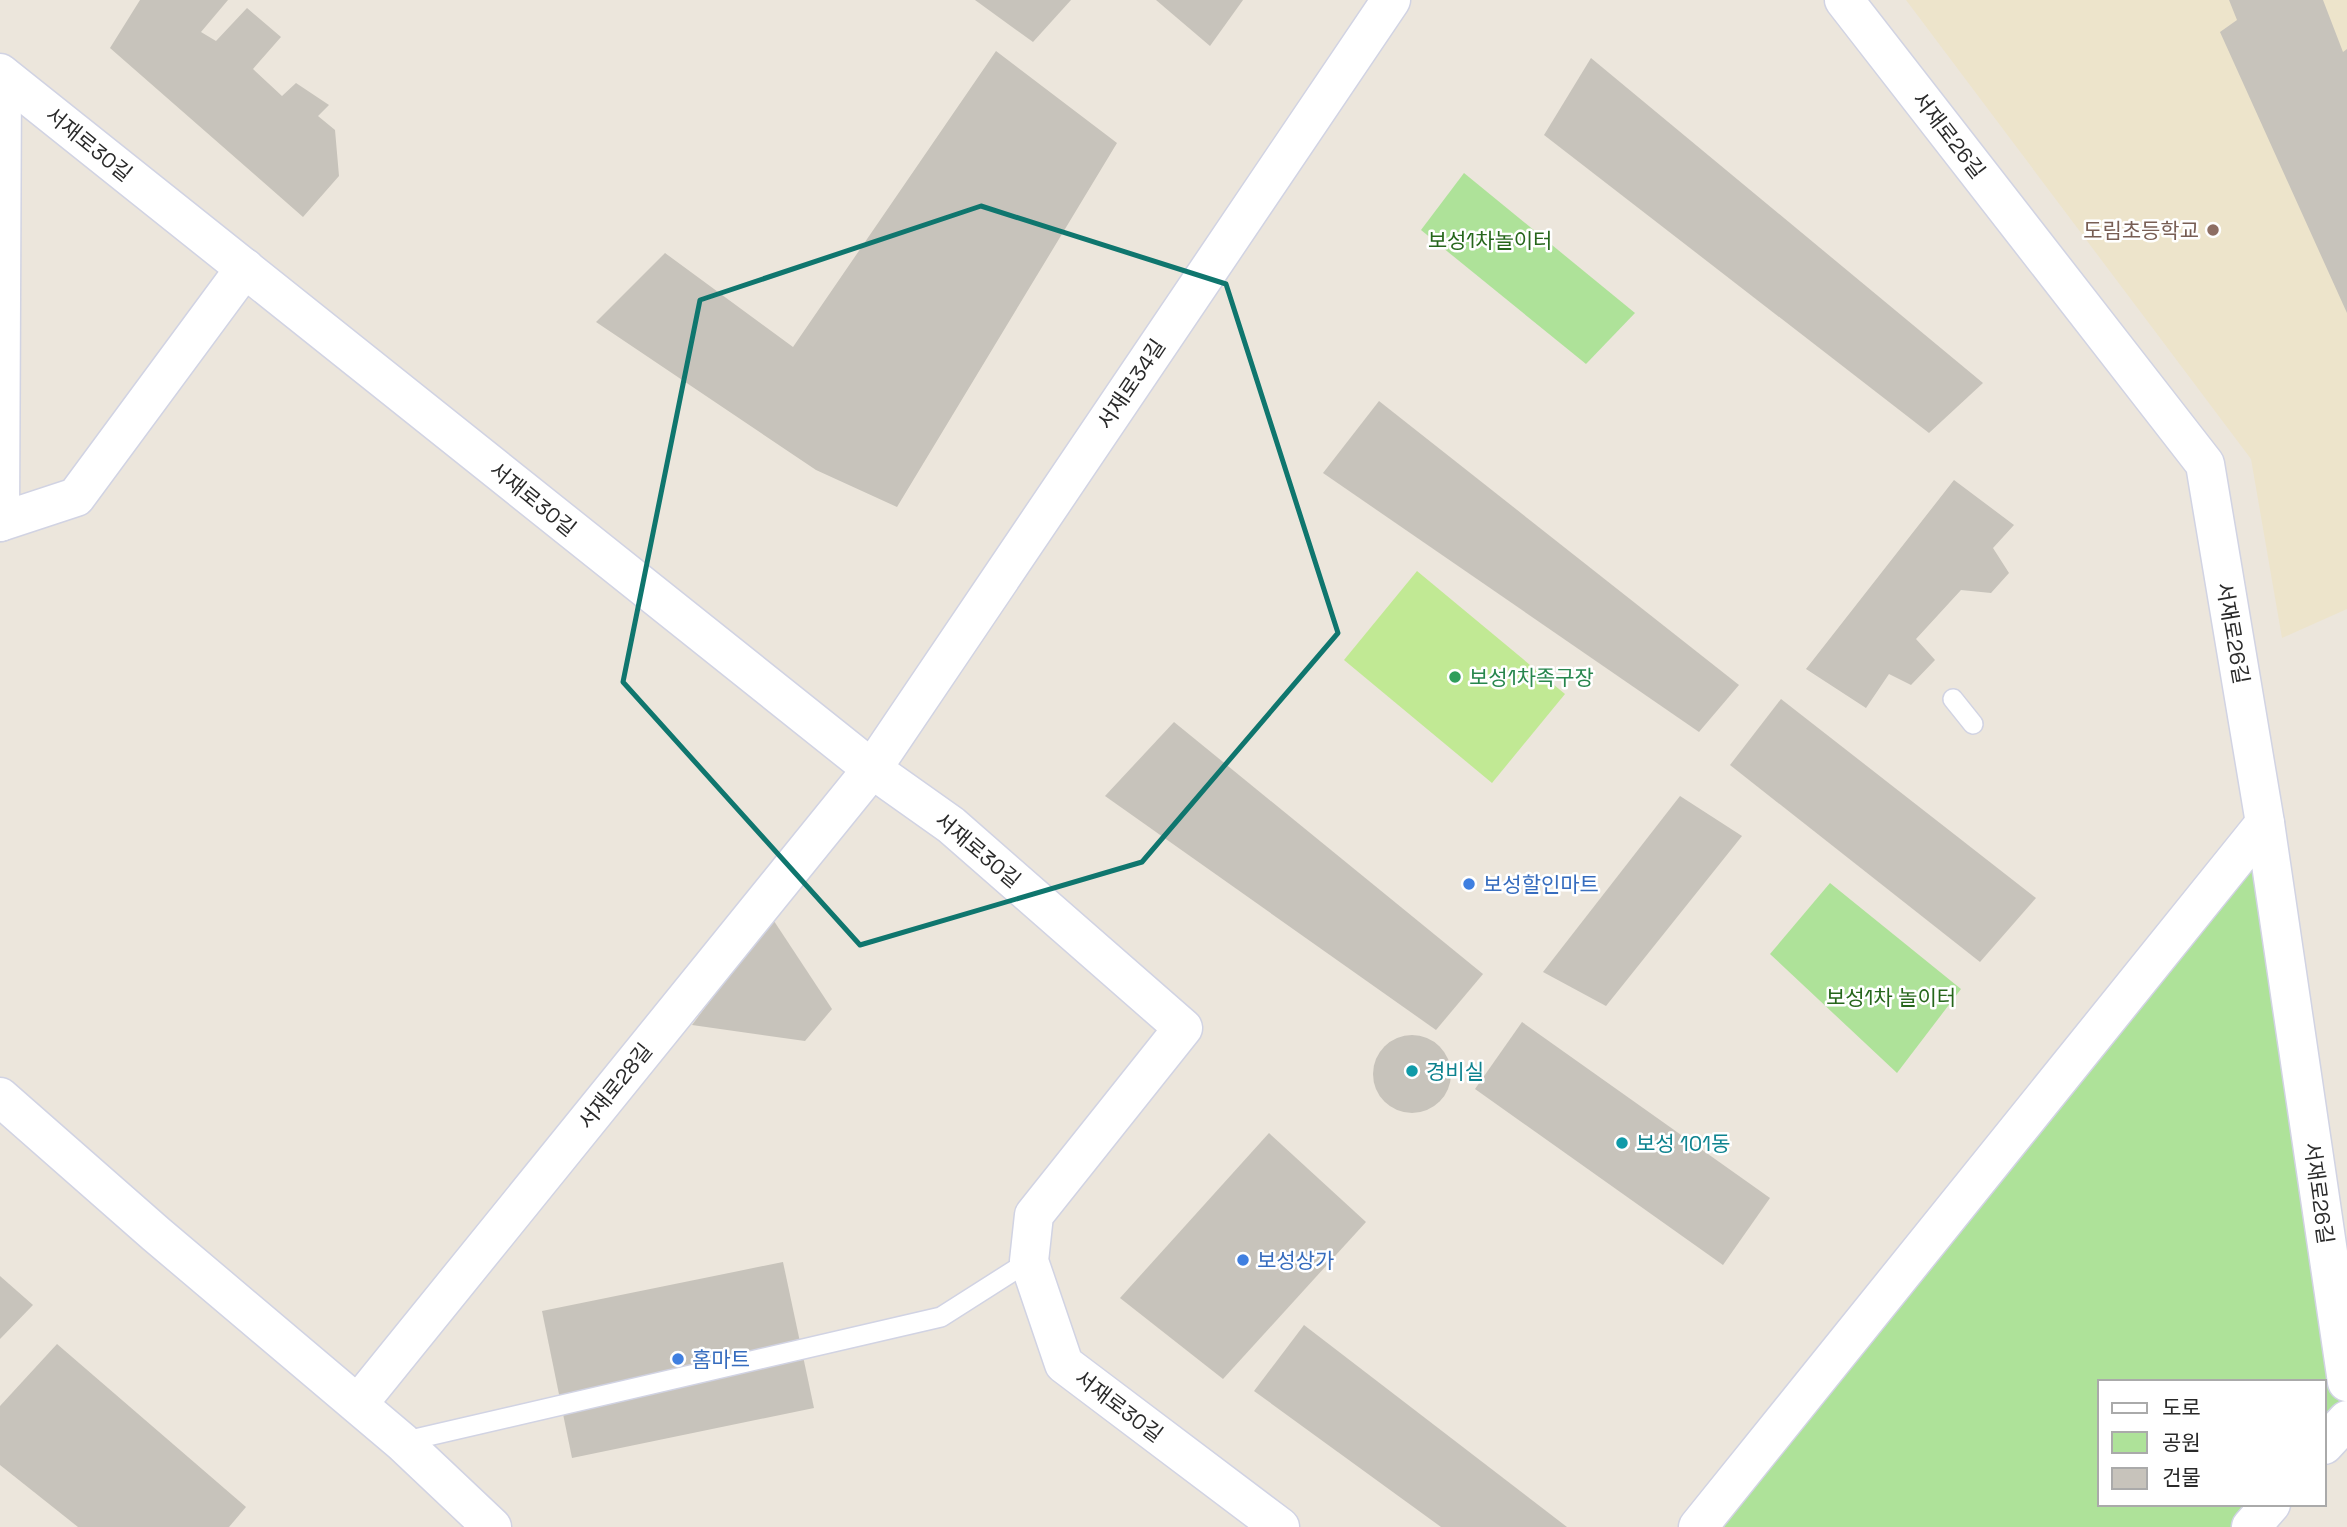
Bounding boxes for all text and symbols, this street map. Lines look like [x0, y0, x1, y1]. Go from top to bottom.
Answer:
street label: 서재로26길 [1907, 86, 1991, 184]
street label: 서재로30길 [40, 101, 138, 187]
place label: 도림초등학교 [2083, 217, 2199, 244]
marker: 도림초등학교 [2205, 222, 2221, 238]
park label: 보성1차놀이터 [1428, 227, 1552, 254]
street label: 서재로34길 [1091, 334, 1171, 434]
street label: 서재로30길 [484, 456, 582, 542]
street label: 서재로26길 [2211, 580, 2255, 686]
place label: 보성1차족구장 [1469, 664, 1594, 691]
marker: 보성1차족구장 [1447, 669, 1463, 685]
street label: 서재로30길 [930, 806, 1026, 894]
place label: 보성할인마트 [1483, 871, 1599, 898]
marker: 보성할인마트 [1461, 876, 1477, 892]
park label: 보성1차 놀이터 [1826, 984, 1956, 1011]
street label: 서재로28길 [572, 1037, 658, 1135]
place label: 경비실 [1426, 1058, 1484, 1085]
marker: 경비실 [1404, 1063, 1420, 1079]
place label: 보성 101동 [1636, 1130, 1730, 1157]
marker: 보성 101동 [1614, 1135, 1630, 1151]
street label: 서재로26길 [2298, 1140, 2340, 1246]
place label: 보성상가 [1257, 1247, 1334, 1274]
marker: 보성상가 [1235, 1252, 1251, 1268]
place label: 홈마트 [692, 1346, 750, 1373]
marker: 홈마트 [670, 1351, 686, 1367]
street label: 서재로30길 [1070, 1364, 1168, 1448]
legend [2098, 1380, 2326, 1506]
text: 도로 [2162, 1394, 2201, 1421]
text: 공원 [2162, 1429, 2201, 1456]
text: 건물 [2162, 1464, 2201, 1491]

